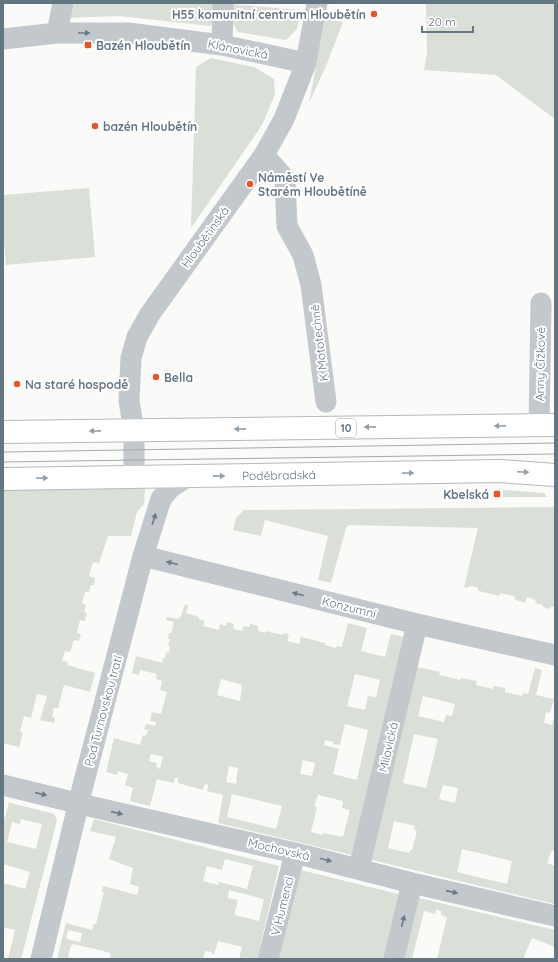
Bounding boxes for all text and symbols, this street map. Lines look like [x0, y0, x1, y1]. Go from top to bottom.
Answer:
place label: H55 komunitní centrum Hloubětín [172, 7, 366, 22]
scale bar [422, 8, 473, 34]
marker: H55 komunitní centrum Hloubětín [369, 9, 379, 19]
text: 20 m [428, 14, 456, 29]
one-way arrow [78, 30, 91, 36]
street label: Klánovická [207, 36, 269, 62]
place label: Bazén Hloubětín [96, 38, 190, 53]
marker: Bazén Hloubětín [83, 40, 93, 50]
place label: bazén Hloubětín [103, 119, 197, 134]
marker: bazén Hloubětín [90, 121, 100, 131]
place label: Náměstí Ve Starém Hloubětíně [258, 170, 367, 199]
marker: Náměstí Ve Starém Hloubětíně [245, 179, 255, 189]
street label: Hloubětínská [178, 203, 232, 271]
street label: K Mototechně [307, 303, 331, 382]
street label: Anny Čížkové [532, 327, 548, 401]
place label: Bella [164, 370, 193, 385]
marker: Bella [151, 372, 161, 382]
place label: Na staré hospodě [25, 377, 128, 392]
marker: Na staré hospodě [12, 379, 22, 389]
road number: 10 [336, 419, 356, 437]
one-way arrow [494, 422, 506, 429]
one-way arrow [363, 424, 376, 430]
one-way arrow [233, 426, 246, 432]
one-way arrow [88, 428, 101, 434]
street label: Poděbradská [242, 466, 316, 483]
one-way arrow [517, 469, 529, 476]
one-way arrow [402, 470, 415, 476]
one-way arrow [213, 473, 226, 479]
one-way arrow [36, 475, 48, 482]
place label: Kbelská [443, 487, 489, 502]
marker: Kbelská [492, 489, 502, 499]
one-way arrow [151, 512, 157, 524]
one-way arrow [165, 559, 178, 565]
one-way arrow [291, 591, 304, 597]
street label: Konzumní [320, 593, 378, 621]
street label: Pod Turnovskou tratí [81, 654, 125, 768]
street label: Milovická [375, 720, 401, 774]
one-way arrow [35, 791, 47, 797]
one-way arrow [111, 810, 123, 816]
street label: Mochovská [247, 835, 311, 863]
one-way arrow [319, 858, 332, 864]
street label: V Humenci [267, 875, 297, 937]
one-way arrow [445, 890, 458, 896]
one-way arrow [400, 915, 406, 927]

